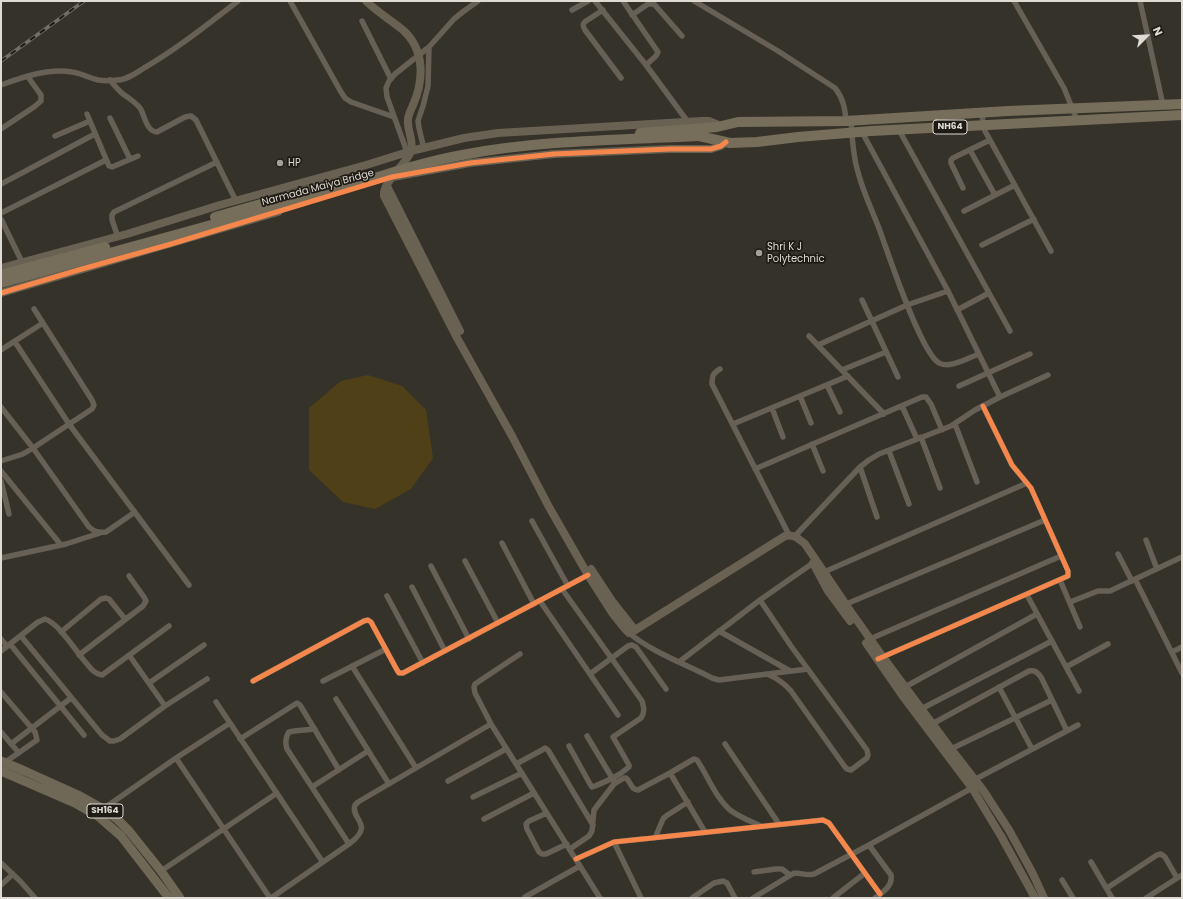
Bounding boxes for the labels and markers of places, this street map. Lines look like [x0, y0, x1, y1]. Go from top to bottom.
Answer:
place label: HP [288, 157, 301, 169]
marker: HP [275, 158, 285, 168]
place label: Shri K J Polytechnic [767, 241, 825, 264]
marker: Shri K J Polytechnic [754, 248, 764, 258]

